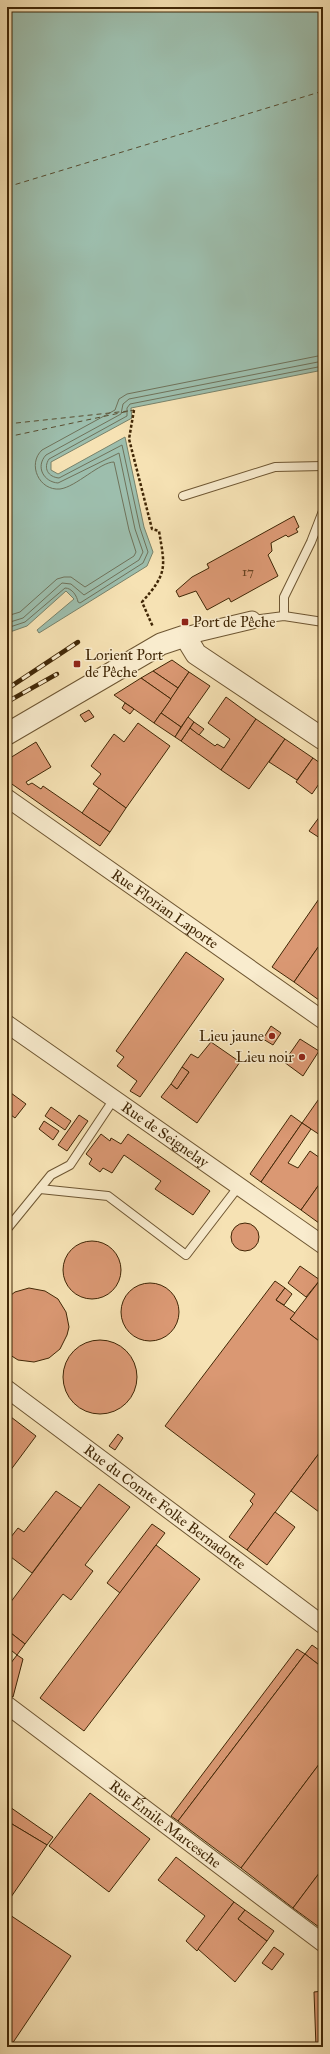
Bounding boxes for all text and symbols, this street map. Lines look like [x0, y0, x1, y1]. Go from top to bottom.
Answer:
house number: 17 [242, 564, 254, 580]
place label: Port de Pêche [193, 613, 275, 631]
marker: Port de Pêche [180, 617, 190, 627]
place label: Lorient Port de Pêche [85, 646, 164, 681]
marker: Lorient Port de Pêche [72, 659, 82, 669]
street label: Rue Florian Laporte [108, 865, 222, 953]
place label: Lieu jaune [199, 1027, 264, 1045]
marker: Lieu jaune [267, 1031, 277, 1041]
place label: Lieu noir [236, 1048, 294, 1066]
marker: Lieu noir [297, 1052, 307, 1062]
street label: Rue de Seignelay [118, 1098, 213, 1172]
street label: Rue du Comte Folke Bernadotte [80, 1441, 249, 1573]
street label: Rue Émile Marcesche [106, 1776, 225, 1872]

